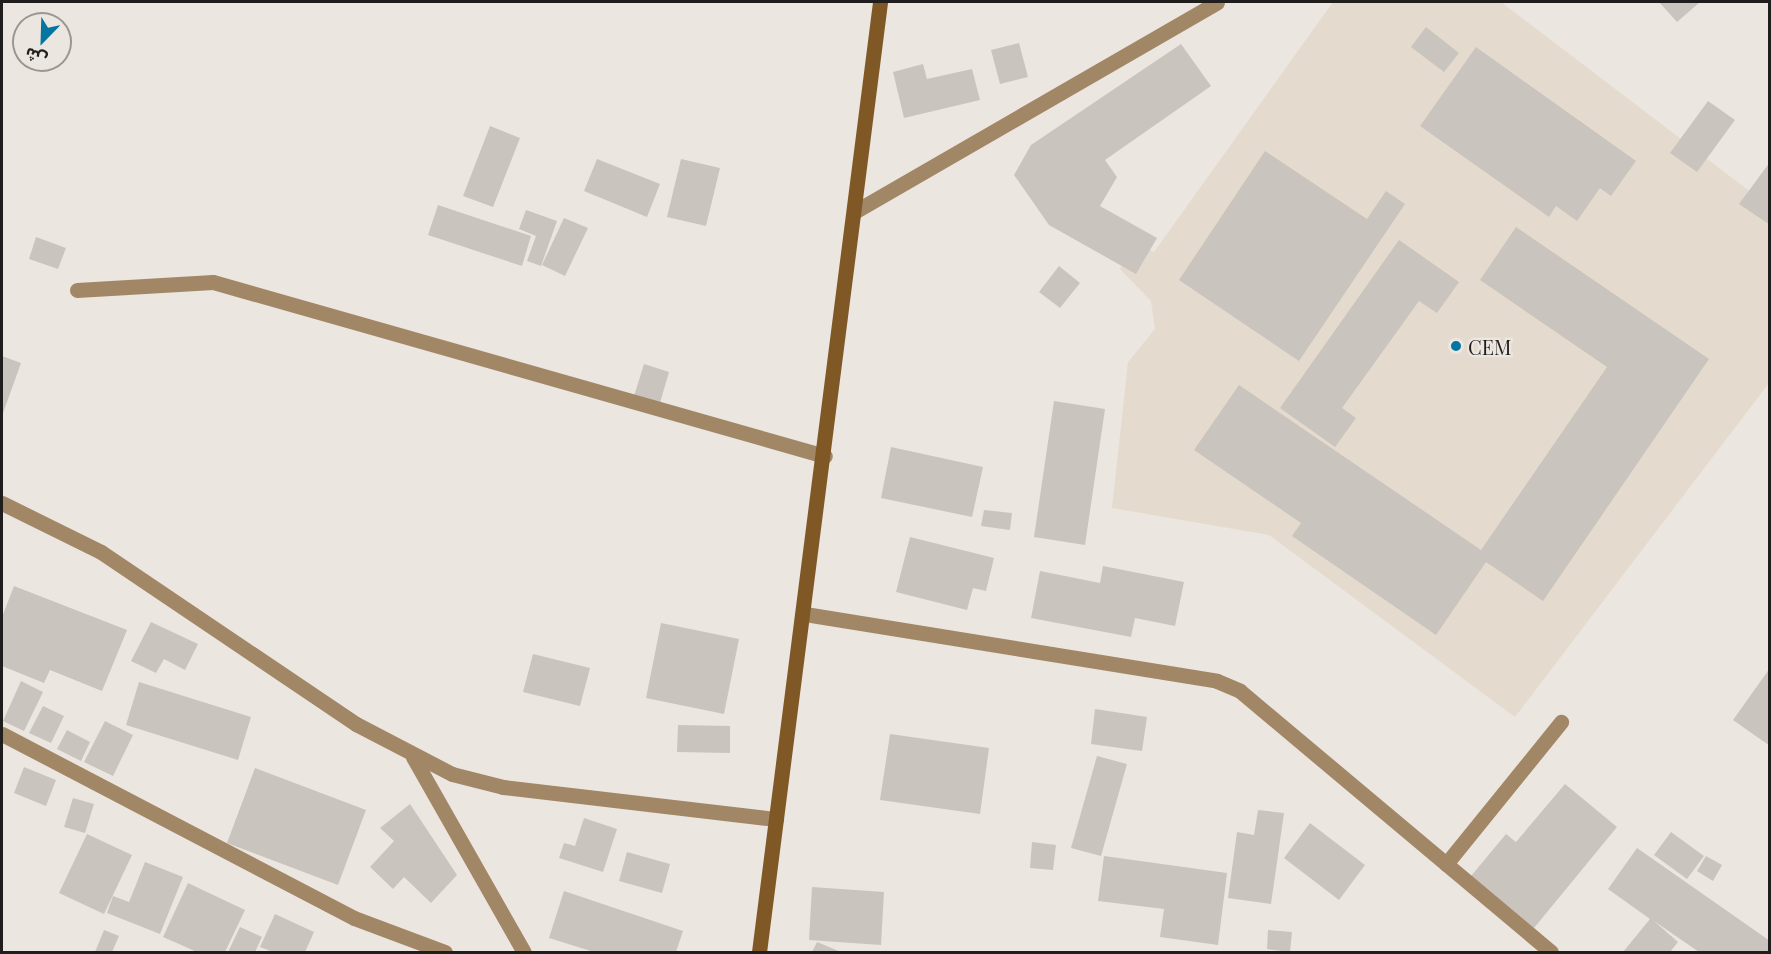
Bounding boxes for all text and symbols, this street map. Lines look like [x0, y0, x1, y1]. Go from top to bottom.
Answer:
north arrow [12, 12, 72, 72]
text: ش [21, 43, 50, 71]
place label: CEM [1468, 334, 1511, 358]
marker: CEM [1449, 339, 1463, 353]

